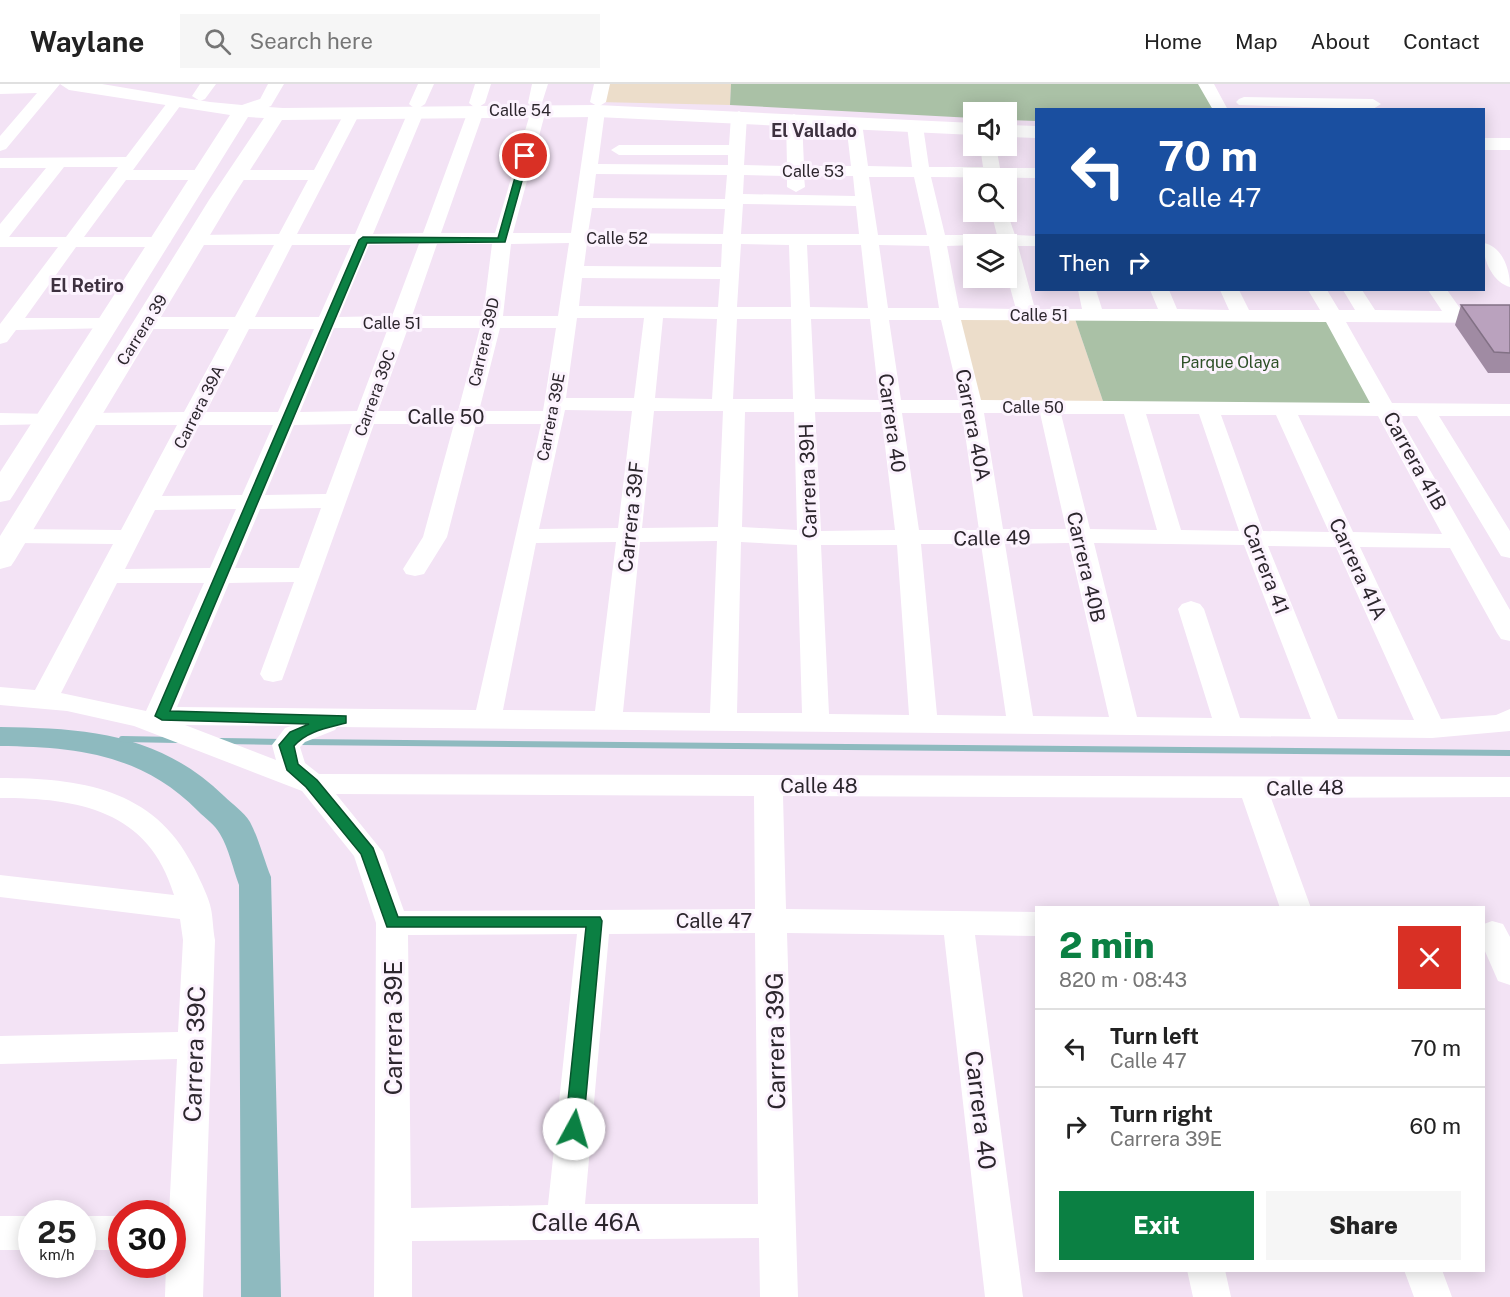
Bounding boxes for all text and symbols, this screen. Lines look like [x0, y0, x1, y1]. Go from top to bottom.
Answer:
search box [180, 14, 600, 68]
text: Waylane [30, 25, 144, 58]
icon: search [201, 25, 234, 58]
text: Search here [249, 28, 373, 54]
text: Home [1144, 29, 1202, 54]
text: Map [1235, 29, 1278, 54]
text: About [1311, 29, 1370, 54]
text: Contact [1403, 29, 1480, 54]
street label: Calle 54 [489, 101, 551, 120]
map controls [963, 102, 1017, 288]
button: sound [963, 102, 1017, 156]
district label: El Vallado [771, 120, 857, 141]
pin [499, 130, 550, 181]
text: 70 m [1158, 131, 1258, 180]
icon: left [1059, 132, 1137, 210]
icon: arrive [508, 139, 541, 172]
street label: Calle 53 [782, 162, 844, 181]
button: search [963, 168, 1017, 222]
text: Calle 47 [1158, 181, 1261, 213]
street label: Calle 52 [586, 229, 648, 248]
button: layers [963, 234, 1017, 288]
icon: right [1122, 246, 1155, 279]
text: Then [1059, 250, 1110, 276]
district label: El Retiro [50, 275, 124, 296]
street label: Carrera 39 [113, 291, 171, 369]
street label: Carrera 39D [465, 296, 503, 388]
street label: Calle 51 [1010, 306, 1068, 325]
street label: Calle 51 [363, 314, 421, 333]
street label: Carrera 39C [351, 347, 399, 439]
park label: Parque Olaya [1181, 353, 1279, 372]
street label: Carrera 39A [170, 362, 228, 452]
street label: Carrera 40A [950, 367, 996, 483]
street label: Carrera 39E [533, 371, 569, 463]
street label: Carrera 40 [873, 372, 911, 474]
street label: Calle 50 [1002, 398, 1064, 417]
street label: Calle 50 [407, 405, 485, 429]
street label: Carrera 41B [1378, 408, 1452, 514]
street label: Carrera 39H [794, 423, 822, 539]
street label: Carrera 39F [613, 460, 649, 574]
street label: Carrera 40B [1062, 509, 1110, 625]
street label: Carrera 41A [1324, 514, 1392, 624]
street label: Carrera 41 [1238, 520, 1294, 618]
street label: Calle 49 [953, 525, 1031, 551]
street label: Calle 48 [780, 774, 858, 798]
street label: Calle 48 [1266, 775, 1344, 801]
street label: Calle 47 [676, 909, 752, 933]
text: 2 min [1059, 924, 1155, 966]
button: close [1398, 926, 1461, 989]
street label: Carrera 39E [379, 961, 407, 1095]
text: 820 m · 08:43 [1059, 968, 1187, 992]
street label: Carrera 39G [760, 972, 790, 1110]
street label: Carrera 39C [178, 985, 210, 1123]
text: Turn left [1110, 1023, 1199, 1049]
icon: left [1059, 1032, 1092, 1065]
text: 70 m [1410, 1035, 1461, 1061]
street label: Carrera 40 [960, 1049, 1002, 1171]
text: Calle 47 [1110, 1049, 1187, 1073]
position arrow [542, 1097, 606, 1161]
text: Turn right [1110, 1101, 1213, 1127]
icon: right [1059, 1110, 1092, 1143]
text: 60 m [1410, 1113, 1461, 1139]
text: Carrera 39E [1110, 1127, 1222, 1151]
button: Exit [1059, 1191, 1254, 1260]
button: Share [1266, 1191, 1461, 1260]
speed limit sign: 30 [108, 1200, 186, 1278]
street label: Calle 46A [531, 1208, 641, 1236]
text: 25 [37, 1214, 77, 1250]
text: km/h [39, 1246, 75, 1263]

